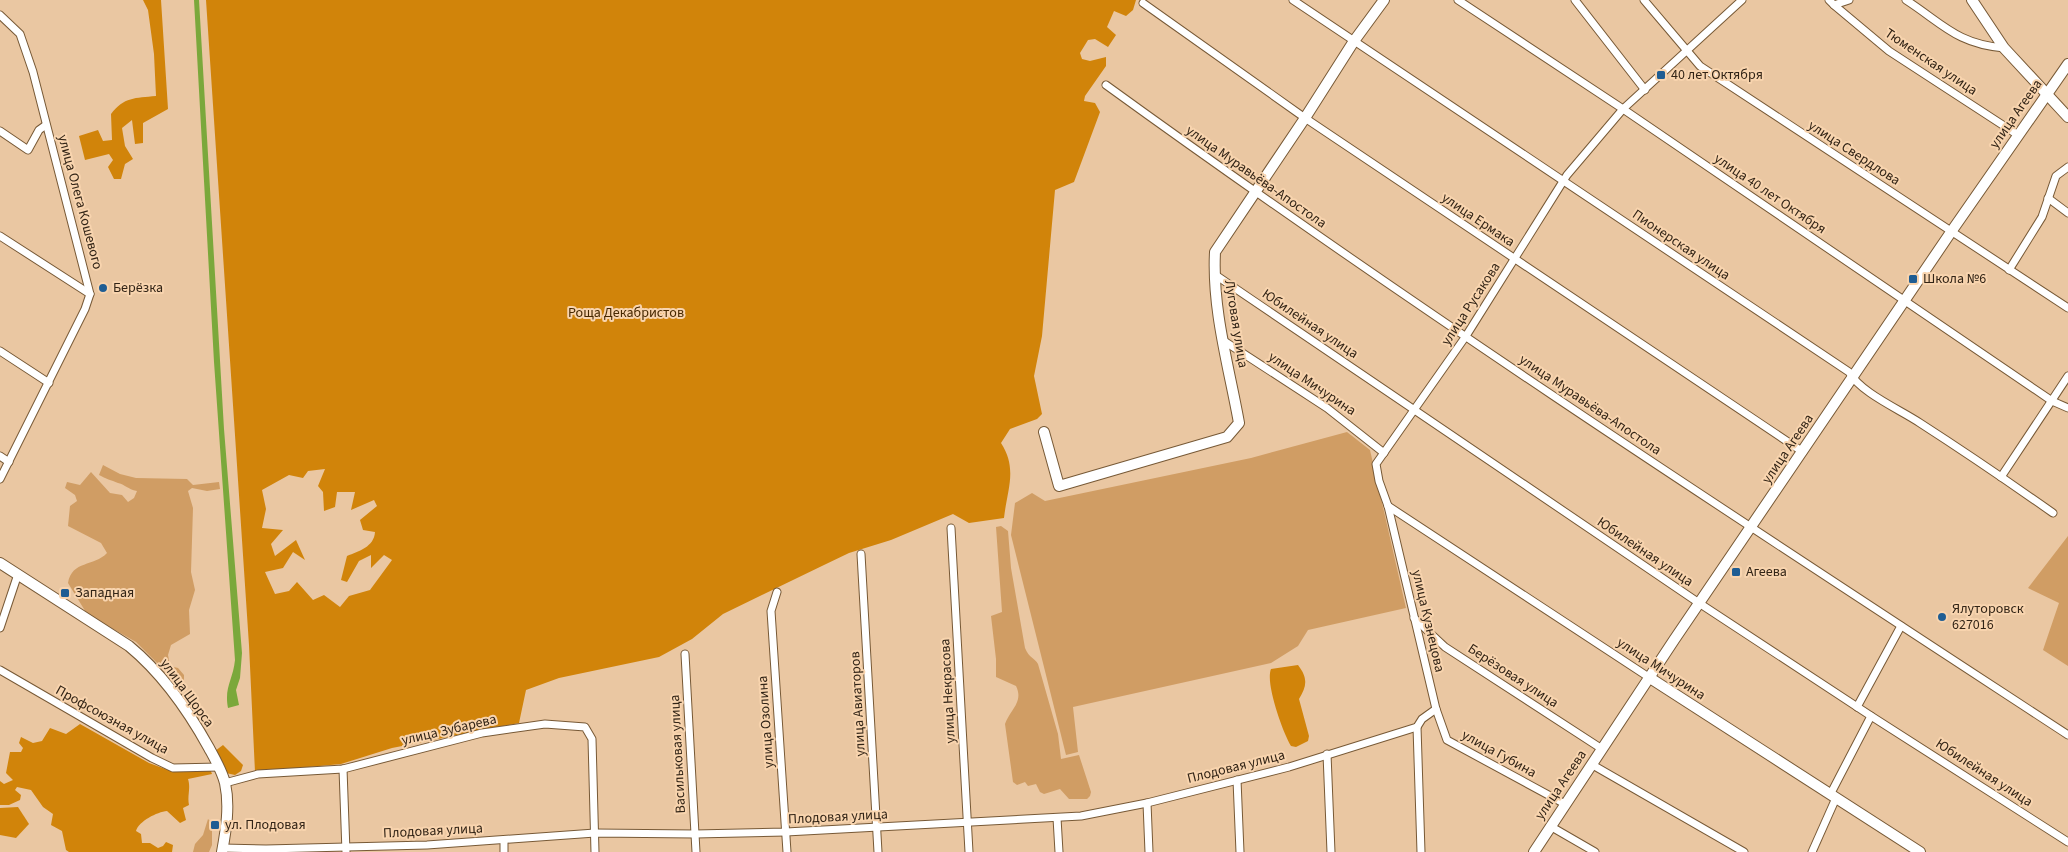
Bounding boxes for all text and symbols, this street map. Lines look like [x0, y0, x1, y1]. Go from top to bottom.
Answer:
street label: Тюменская улица [1881, 24, 1981, 100]
place label: 40 лет Октября [1671, 65, 1763, 85]
marker: 40 лет Октября [1655, 69, 1667, 81]
street label: улица Агеева [1985, 75, 2047, 153]
street label: улица Свердлова [1804, 116, 1904, 190]
street label: улица Муравьёва-Апостола [1182, 121, 1330, 233]
street label: улица Олега Кошевого [52, 132, 108, 272]
street label: улица 40 лет Октября [1710, 149, 1830, 239]
street label: улица Ермака [1437, 188, 1519, 252]
street label: Пионерская улица [1628, 205, 1734, 285]
street label: улица Русакова [1437, 258, 1505, 350]
place label: Школа №6 [1923, 269, 1986, 289]
marker: Школа №6 [1907, 273, 1919, 285]
place label: Берёзка [113, 278, 163, 298]
street label: Луговая улица [1219, 278, 1253, 370]
marker: Берёзка [97, 282, 109, 294]
street label: Юбилейная улица [1258, 284, 1362, 364]
park label: Роща Декабристов [568, 303, 684, 323]
street label: улица Мичурина [1264, 347, 1360, 421]
street label: улица Муравьёва-Апостола [1515, 350, 1665, 460]
street label: улица Агеева [1757, 410, 1819, 488]
street label: Юбилейная улица [1593, 512, 1697, 592]
place label: Агеева [1746, 562, 1787, 582]
marker: Агеева [1730, 566, 1742, 578]
street label: улица Кузнецова [1407, 568, 1449, 674]
place label: Западная [75, 583, 134, 603]
marker: Западная [59, 587, 71, 599]
place label: Ялуторовск 627016 [1952, 599, 2024, 635]
marker: Ялуторовск 627016 [1936, 611, 1948, 623]
street label: улица Мичурина [1613, 633, 1709, 705]
street label: улица Некрасова [935, 638, 961, 744]
street label: Берёзовая улица [1464, 639, 1562, 713]
street label: улица Авиаторов [845, 651, 871, 757]
street label: улица Щорса [155, 655, 219, 731]
street label: улица Озолина [753, 675, 779, 769]
street label: Профсоюзная улица [52, 681, 172, 759]
street label: Васильковая улица [665, 694, 691, 814]
street label: улица Зубарева [400, 709, 498, 751]
street label: улица Губина [1458, 725, 1540, 783]
street label: Юбилейная улица [1932, 734, 2036, 812]
street label: Плодовая улица [1185, 745, 1287, 789]
street label: улица Агеева [1530, 746, 1592, 824]
street label: Плодовая улица [788, 804, 888, 830]
place label: ул. Плодовая [225, 815, 306, 835]
street label: Плодовая улица [383, 818, 483, 844]
marker: ул. Плодовая [209, 819, 221, 831]

